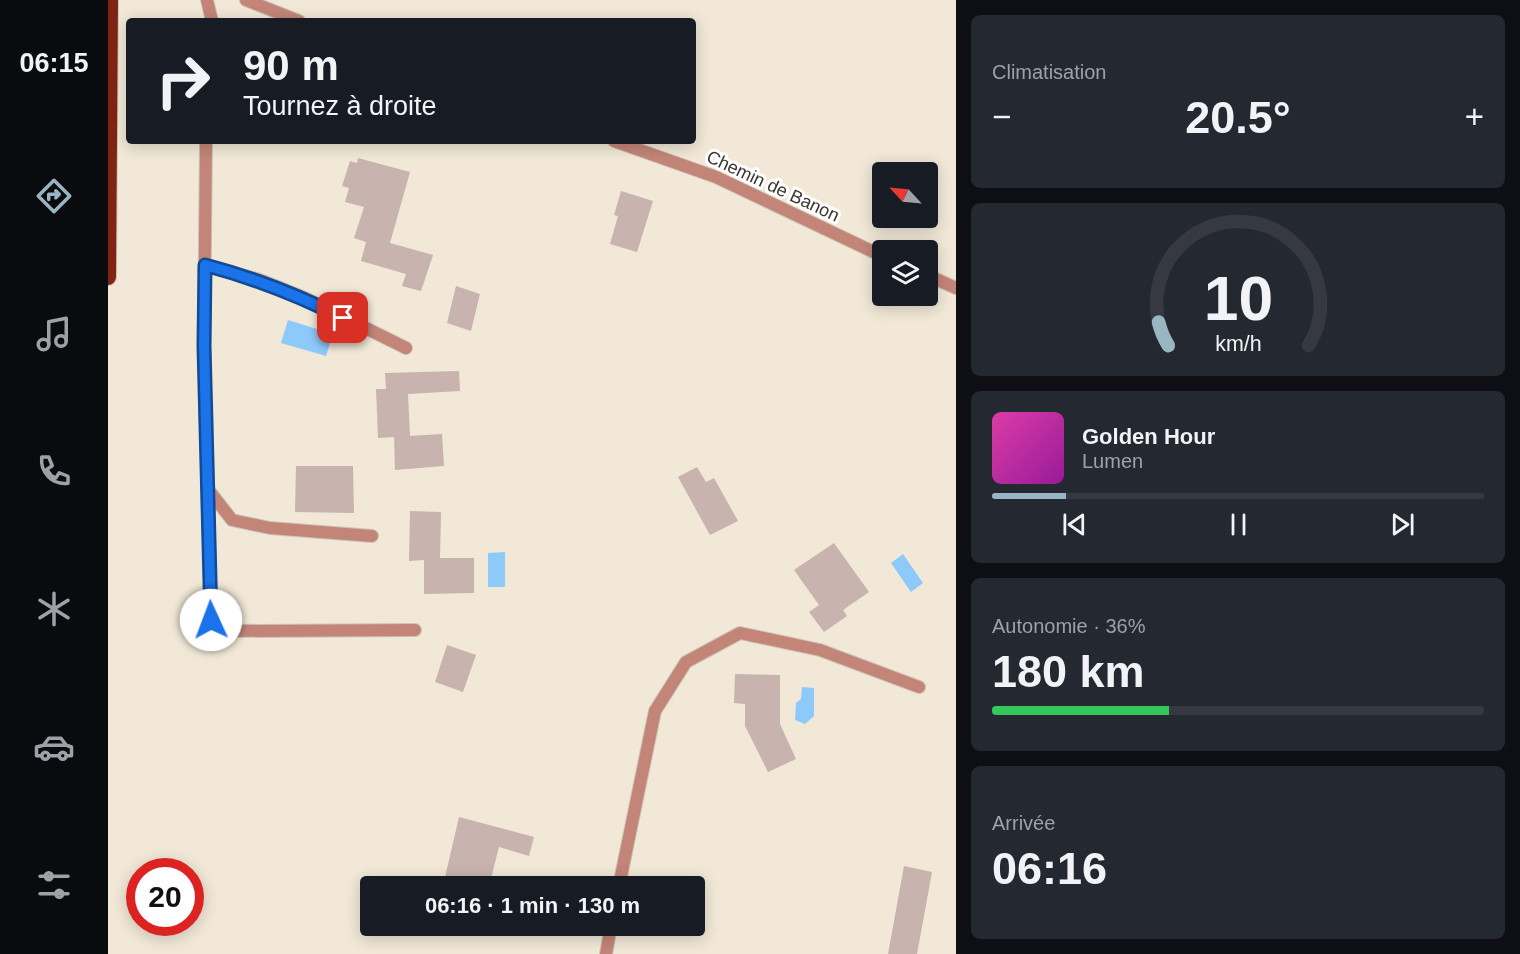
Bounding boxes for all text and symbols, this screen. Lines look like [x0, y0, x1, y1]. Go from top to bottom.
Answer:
icon: right [144, 42, 222, 120]
text: 90 m [243, 42, 339, 89]
text: 06:15 [19, 48, 89, 78]
text: Climatisation [992, 61, 1106, 83]
text: Tournez à droite [243, 91, 437, 121]
text: 20.5° [1185, 92, 1291, 143]
text: − [992, 98, 1011, 135]
text: + [1465, 98, 1484, 135]
street label: Chemin de Banon [703, 146, 843, 226]
north arrow [872, 162, 938, 228]
map controls [872, 162, 938, 306]
icon: directions [33, 175, 75, 217]
button: layers [872, 240, 938, 306]
text: 10 [1203, 264, 1273, 333]
pin [317, 292, 368, 343]
icon: arrive [326, 301, 359, 334]
icon: music [33, 313, 75, 355]
text: km/h [1215, 333, 1261, 357]
text: Golden Hour [1082, 424, 1215, 449]
icon: phone [33, 450, 75, 492]
text: Lumen [1082, 450, 1143, 472]
icon: previous [1058, 508, 1091, 541]
icon: pause [1222, 508, 1255, 541]
icon: next [1386, 508, 1419, 541]
icon: climate [33, 588, 75, 630]
position arrow [179, 588, 243, 652]
text: Autonomie · 36% [992, 615, 1145, 637]
text: 180 km [992, 646, 1145, 697]
icon: car [33, 726, 75, 768]
text: Arrivée [992, 812, 1055, 834]
text: 06:16 [992, 843, 1107, 894]
speed limit sign: 20 [126, 858, 204, 936]
icon: filters [33, 864, 75, 906]
text: 06:16 · 1 min · 130 m [425, 893, 640, 918]

